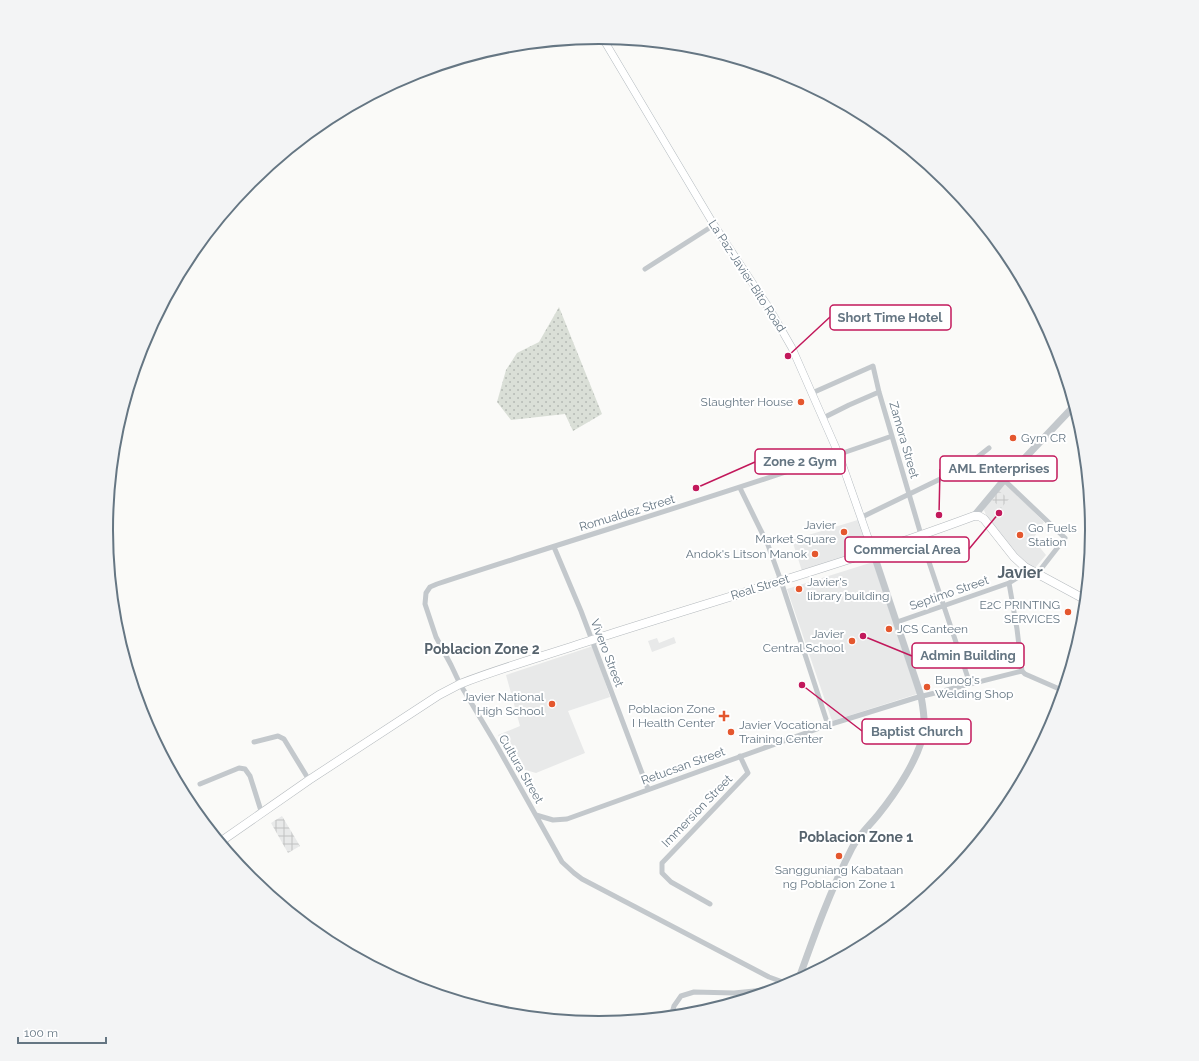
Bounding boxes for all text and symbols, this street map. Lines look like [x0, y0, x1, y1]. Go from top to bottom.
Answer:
street label: La Paz-Javier-Bito Road [705, 217, 789, 335]
callout: Short Time Hotel [830, 305, 951, 330]
text: Short Time Hotel [838, 310, 943, 325]
place label: Slaughter House [701, 395, 793, 409]
marker: Slaughter House [796, 397, 806, 407]
street label: Zamora Street [886, 400, 922, 480]
place label: Gym CR [1021, 431, 1066, 445]
marker: Gym CR [1008, 433, 1018, 443]
callout: Zone 2 Gym [755, 449, 845, 474]
text: Zone 2 Gym [763, 454, 837, 469]
callout: AML Enterprises [940, 456, 1057, 481]
text: AML Enterprises [949, 461, 1050, 476]
street label: Romualdez Street [577, 492, 677, 534]
place label: Javier Market Square [755, 518, 837, 546]
place label: Go Fuels Station [1028, 521, 1077, 549]
marker: Javier Market Square [839, 527, 849, 537]
marker: Go Fuels Station [1015, 530, 1025, 540]
callout: Commercial Area [845, 537, 969, 562]
text: Commercial Area [853, 542, 961, 557]
place label: Andok's Litson Manok [686, 547, 808, 561]
marker: Andok's Litson Manok [810, 549, 820, 559]
district label: Javier [997, 563, 1043, 582]
street label: Real Street [729, 571, 791, 603]
street label: Septimo Street [908, 573, 990, 613]
place label: Javier's library building [807, 575, 889, 603]
marker: Javier's library building [794, 584, 804, 594]
place label: E2C PRINTING SERVICES [979, 598, 1060, 626]
marker: E2C PRINTING SERVICES [1063, 607, 1073, 617]
street label: Vivero Street [588, 617, 626, 689]
place label: JCS Canteen [897, 622, 968, 636]
marker: JCS Canteen [884, 624, 894, 634]
place label: Javier Central School [763, 627, 845, 655]
marker: Javier Central School [847, 636, 857, 646]
district label: Poblacion Zone 2 [424, 641, 540, 657]
callout: Admin Building [912, 643, 1024, 668]
text: Admin Building [920, 648, 1016, 663]
place label: Bunog's Welding Shop [935, 673, 1013, 701]
marker: Bunog's Welding Shop [922, 682, 932, 692]
place label: Javier National High School [463, 690, 545, 718]
marker: Javier National High School [547, 699, 557, 709]
place label: Poblacion Zone I Health Center [628, 702, 716, 730]
marker: Poblacion Zone I Health Center [718, 710, 730, 722]
place label: Javier Vocational Training Center [739, 718, 833, 746]
callout: Baptist Church [862, 719, 971, 744]
text: Baptist Church [871, 724, 963, 739]
marker: Javier Vocational Training Center [726, 727, 736, 737]
street label: Cultura Street [496, 732, 546, 806]
street label: Retucsan Street [639, 744, 727, 788]
street label: Immersion Street [659, 772, 735, 850]
district label: Poblacion Zone 1 [799, 829, 913, 845]
marker: Sangguniang Kabataan ng Poblacion Zone 1 [834, 851, 844, 861]
place label: Sangguniang Kabataan ng Poblacion Zone 1 [775, 863, 903, 891]
scale bar [18, 1019, 106, 1045]
text: 100 m [24, 1026, 58, 1040]

